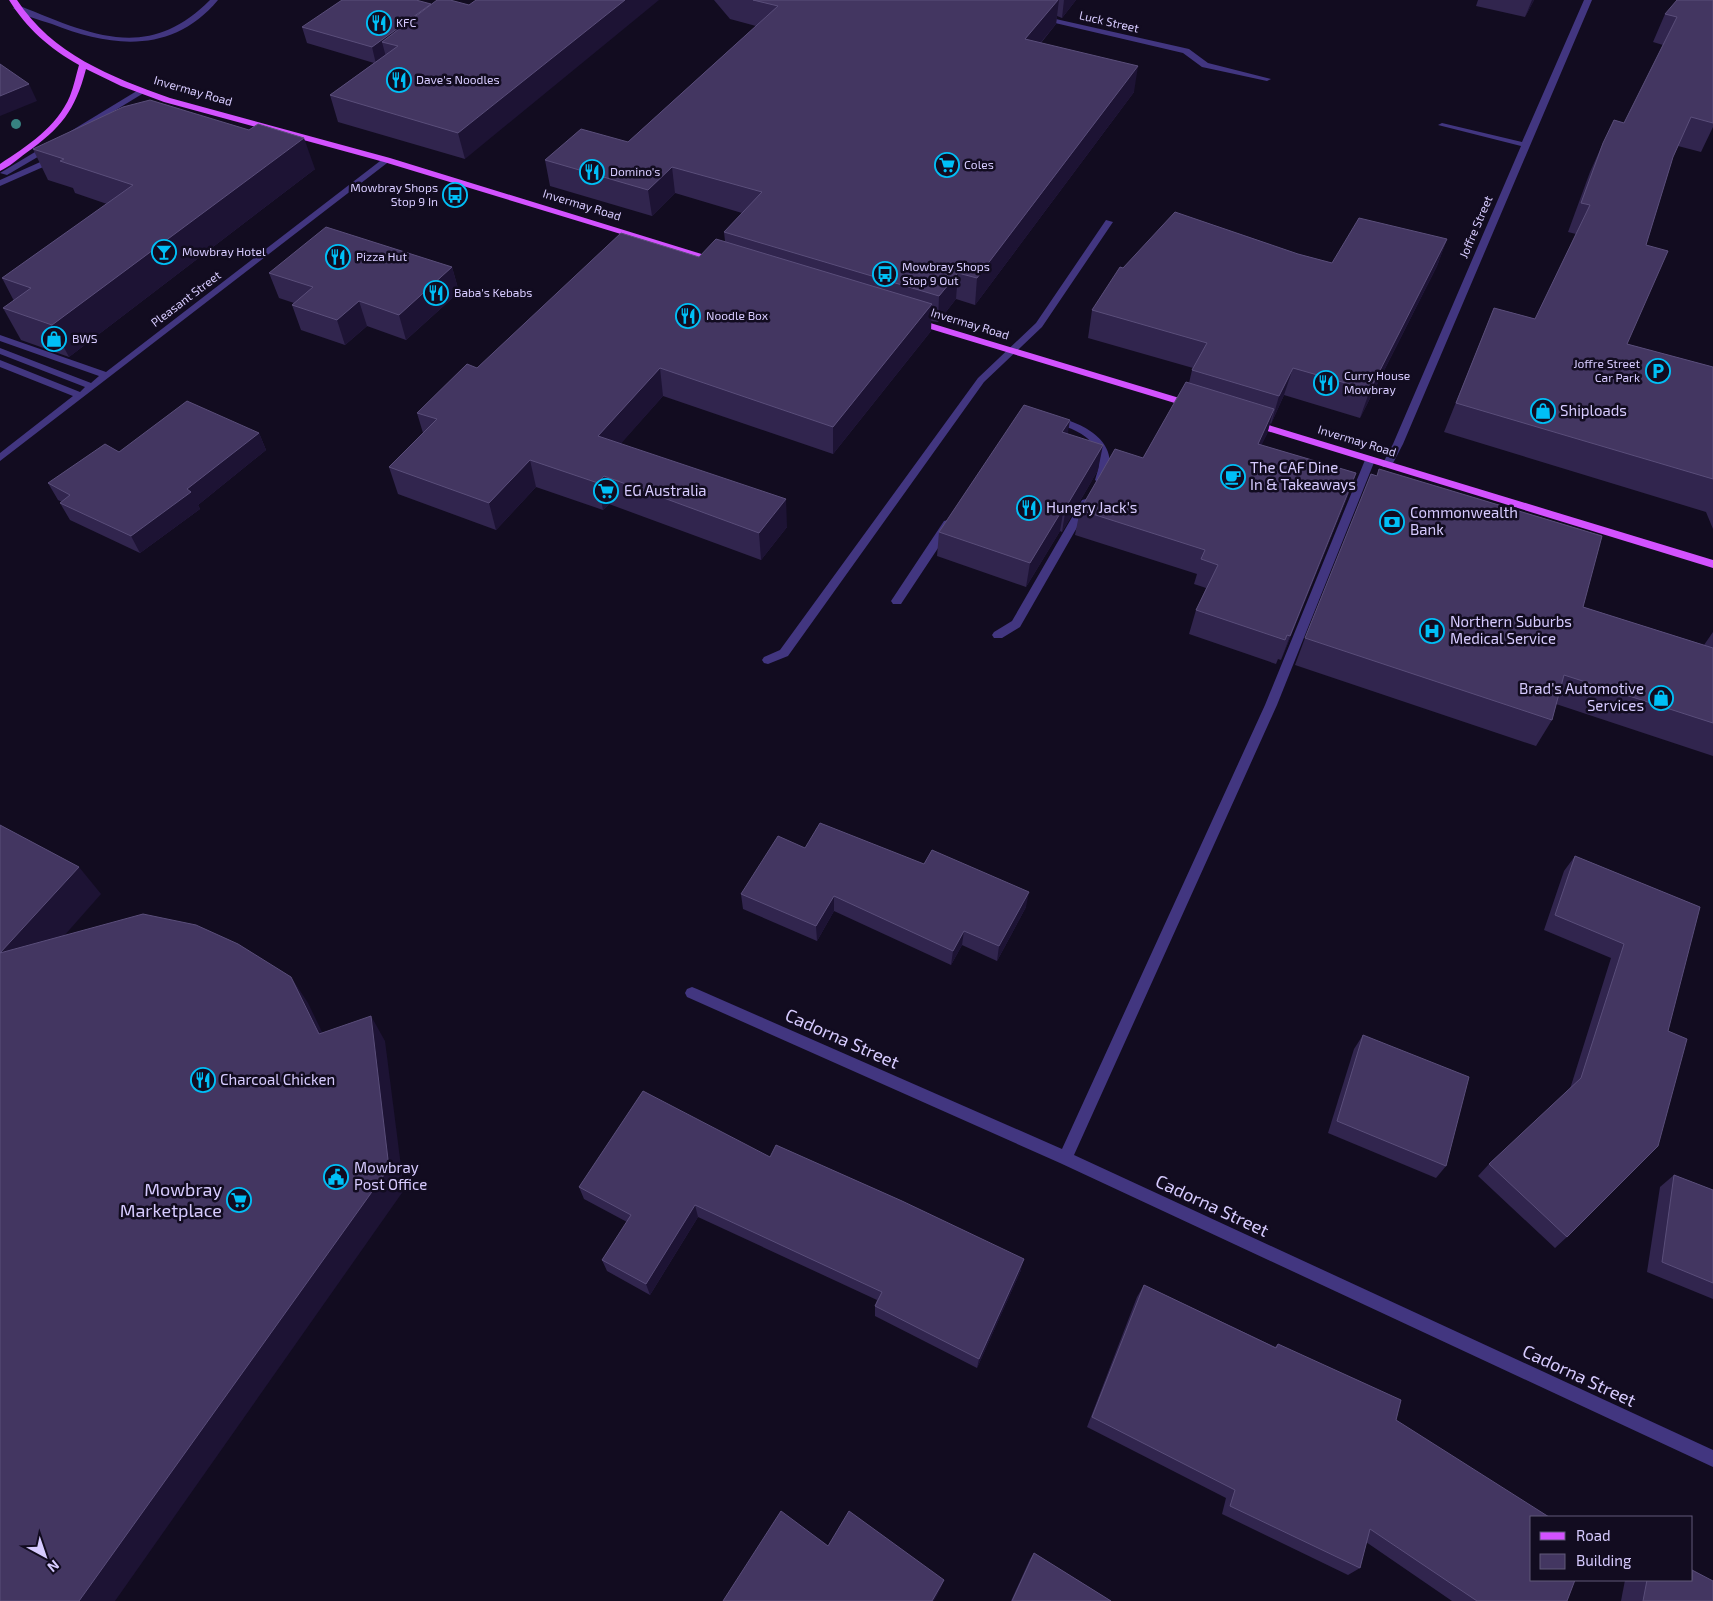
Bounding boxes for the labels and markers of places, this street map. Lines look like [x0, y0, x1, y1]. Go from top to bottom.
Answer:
restaurant icon: KFC [366, 10, 392, 36]
place label: KFC [396, 15, 416, 29]
restaurant icon: Dave's Noodles [386, 67, 412, 93]
place label: Dave's Noodles [416, 72, 500, 86]
supermarket icon: Coles [934, 152, 960, 178]
place label: Coles [964, 157, 994, 171]
restaurant icon: Domino's [579, 159, 605, 185]
place label: Domino's [610, 164, 660, 178]
place label: Mowbray Shops Stop 9 In [350, 180, 438, 208]
bus stop icon: Mowbray Shops Stop 9 In [442, 182, 468, 208]
bar icon: Mowbray Hotel [151, 239, 177, 265]
place label: Mowbray Hotel [182, 244, 266, 258]
restaurant icon: Pizza Hut [325, 244, 351, 270]
place label: Pizza Hut [356, 249, 407, 263]
place label: Mowbray Shops Stop 9 Out [902, 259, 990, 287]
bus stop icon: Mowbray Shops Stop 9 Out [872, 261, 898, 287]
restaurant icon: Baba's Kebabs [423, 280, 449, 306]
place label: Baba's Kebabs [454, 285, 532, 299]
restaurant icon: Noodle Box [675, 303, 701, 329]
place label: Noodle Box [706, 308, 769, 322]
shop icon: BWS [41, 326, 67, 352]
place label: BWS [72, 331, 98, 345]
place label: Joffre Street Car Park [1573, 356, 1640, 384]
parking icon: Joffre Street Car Park [1645, 358, 1671, 384]
place label: Curry House Mowbray [1344, 368, 1410, 396]
restaurant icon: Curry House Mowbray [1313, 370, 1339, 396]
shop icon: Shiploads [1530, 398, 1556, 424]
place label: Shiploads [1560, 401, 1627, 419]
place label: The CAF Dine In & Takeaways [1250, 458, 1356, 493]
cafe icon: The CAF Dine In & Takeaways [1220, 464, 1246, 490]
supermarket icon: EG Australia [593, 478, 619, 504]
place label: EG Australia [624, 481, 707, 499]
restaurant icon: Hungry Jack's [1016, 495, 1042, 521]
place label: Hungry Jack's [1046, 498, 1137, 516]
place label: Commonwealth Bank [1410, 503, 1518, 538]
bank icon: Commonwealth Bank [1379, 509, 1405, 535]
place label: Northern Suburbs Medical Service [1450, 612, 1572, 647]
hospital icon: Northern Suburbs Medical Service [1419, 618, 1445, 644]
place label: Brad's Automotive Services [1519, 679, 1644, 714]
shop icon: Brad's Automotive Services [1648, 685, 1674, 711]
restaurant icon: Charcoal Chicken [190, 1067, 216, 1093]
place label: Charcoal Chicken [220, 1070, 335, 1088]
place label: Mowbray Post Office [354, 1158, 427, 1193]
public building icon: Mowbray Post Office [323, 1164, 349, 1190]
place label: Mowbray Marketplace [120, 1178, 222, 1221]
supermarket icon: Mowbray Marketplace [226, 1187, 252, 1213]

